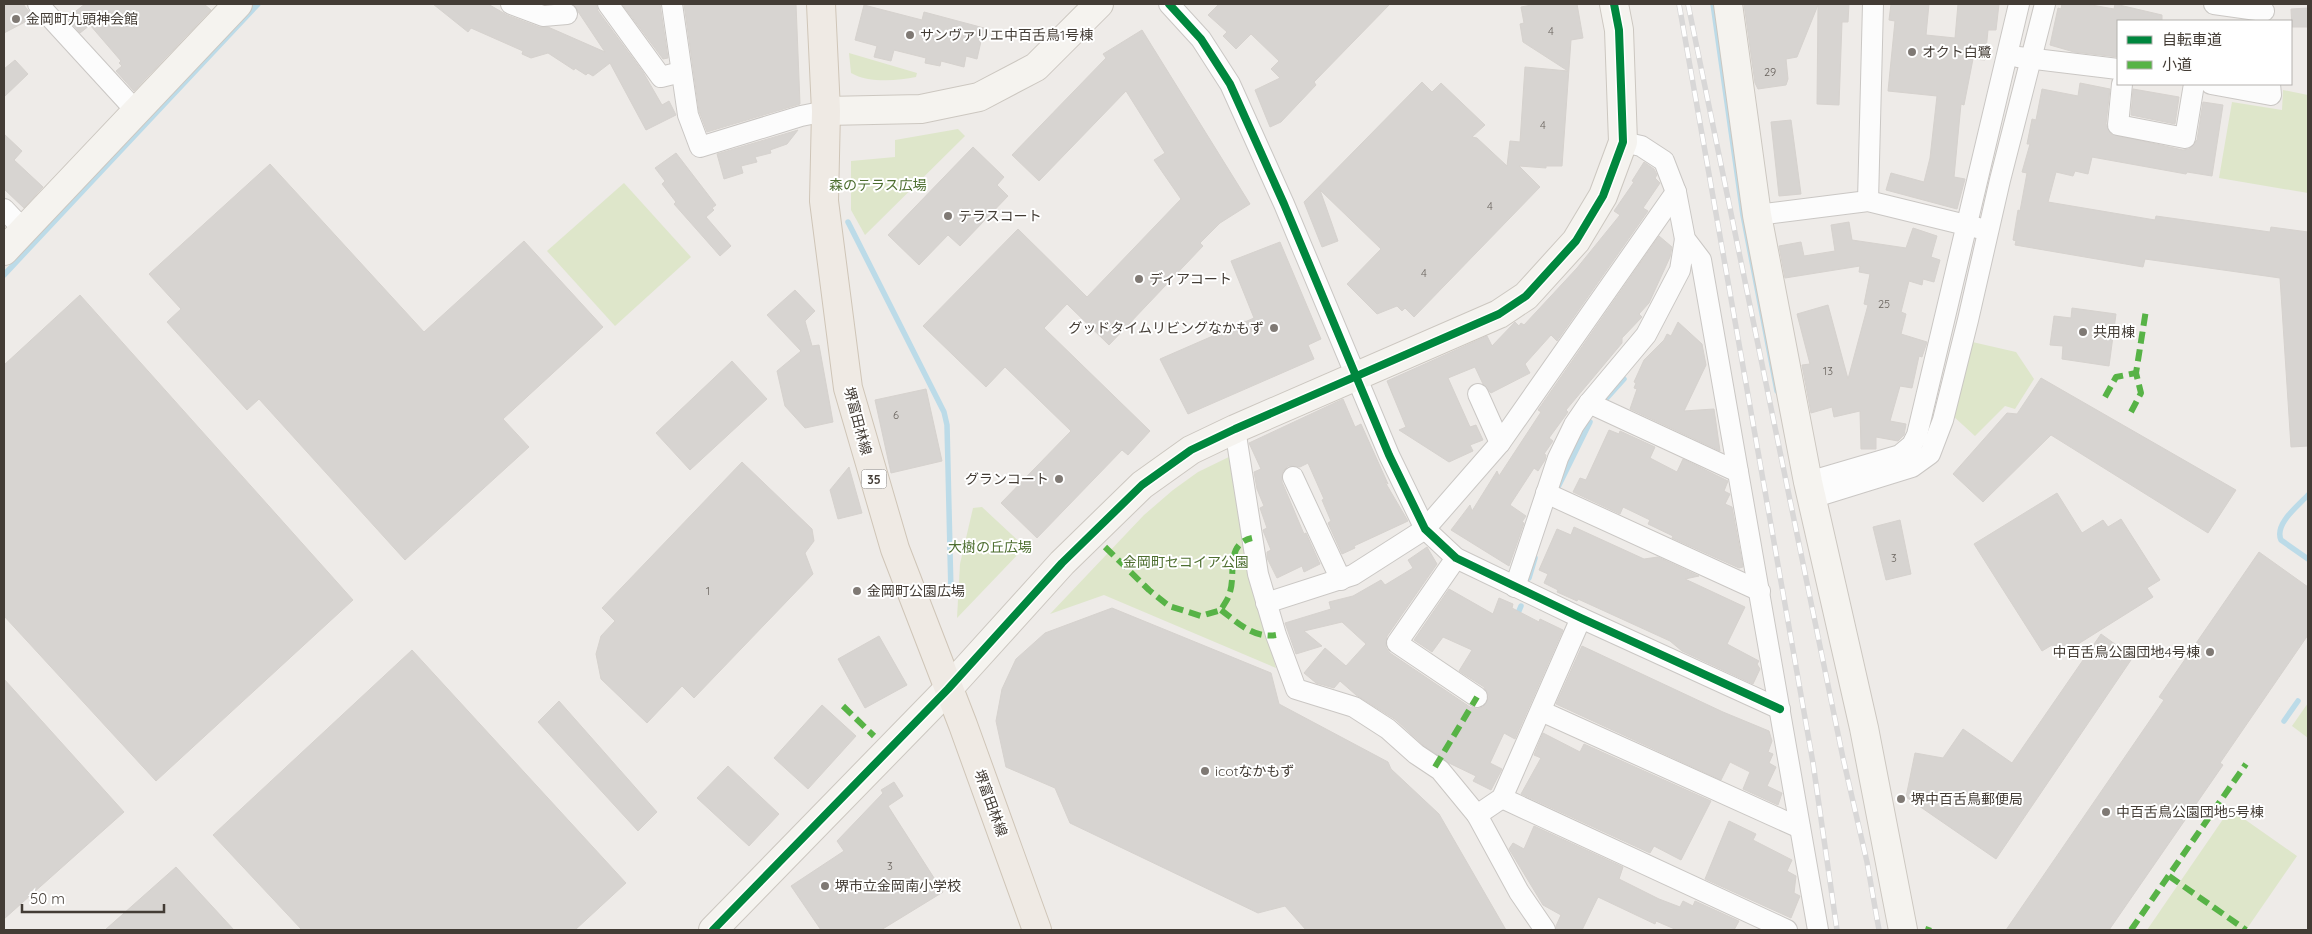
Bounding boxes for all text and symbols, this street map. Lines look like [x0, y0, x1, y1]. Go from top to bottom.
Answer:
place label: 金岡町九頭神会館 [26, 10, 138, 28]
marker: 金岡町九頭神会館 [10, 13, 22, 25]
legend [2117, 20, 2292, 85]
house number: 4 [1548, 24, 1554, 38]
place label: サンヴァリエ中百舌鳥1号棟 [920, 26, 1093, 44]
marker: サンヴァリエ中百舌鳥1号棟 [904, 29, 916, 41]
text: 自転車道 [2162, 30, 2222, 49]
place label: オクト白鷺 [1922, 43, 1992, 61]
marker: オクト白鷺 [1906, 46, 1918, 58]
text: 小道 [2162, 55, 2192, 74]
house number: 29 [1764, 65, 1776, 79]
house number: 4 [1540, 118, 1546, 132]
park label: 森のテラス広場 [829, 176, 927, 194]
house number: 4 [1487, 199, 1493, 213]
place label: テラスコート [958, 207, 1042, 225]
marker: テラスコート [942, 210, 954, 222]
house number: 4 [1421, 266, 1427, 280]
place label: ディアコート [1149, 270, 1232, 288]
marker: ディアコート [1133, 273, 1145, 285]
house number: 25 [1878, 297, 1890, 311]
place label: グッドタイムリビングなかもず [1068, 319, 1264, 337]
marker: グッドタイムリビングなかもず [1268, 322, 1280, 334]
place label: 共用棟 [2093, 323, 2135, 341]
marker: 共用棟 [2077, 326, 2089, 338]
house number: 13 [1823, 364, 1833, 378]
street label: 堺富田林線 [840, 385, 876, 457]
house number: 6 [893, 408, 899, 422]
road number: 35 [862, 469, 886, 488]
place label: グランコート [965, 470, 1049, 488]
marker: グランコート [1053, 473, 1065, 485]
park label: 大樹の丘広場 [948, 538, 1032, 556]
house number: 3 [1891, 551, 1897, 565]
park label: 金岡町セコイア公園 [1123, 553, 1249, 571]
place label: 金岡町公園広場 [867, 582, 965, 600]
house number: 1 [706, 584, 710, 598]
marker: 金岡町公園広場 [851, 585, 863, 597]
place label: 中百舌鳥公園団地4号棟 [2053, 643, 2200, 661]
marker: 中百舌鳥公園団地4号棟 [2204, 646, 2216, 658]
place label: icotなかもず [1215, 762, 1294, 780]
marker: icotなかもず [1199, 765, 1211, 777]
street label: 堺富田林線 [971, 767, 1011, 839]
place label: 堺中百舌鳥郵便局 [1911, 790, 2023, 808]
marker: 堺中百舌鳥郵便局 [1895, 793, 1907, 805]
place label: 中百舌鳥公園団地5号棟 [2116, 803, 2264, 821]
marker: 中百舌鳥公園団地5号棟 [2100, 806, 2112, 818]
house number: 3 [887, 859, 893, 873]
place label: 堺市立金岡南小学校 [835, 877, 961, 895]
marker: 堺市立金岡南小学校 [819, 880, 831, 892]
scale bar [22, 882, 165, 914]
text: 50 m [30, 889, 65, 908]

